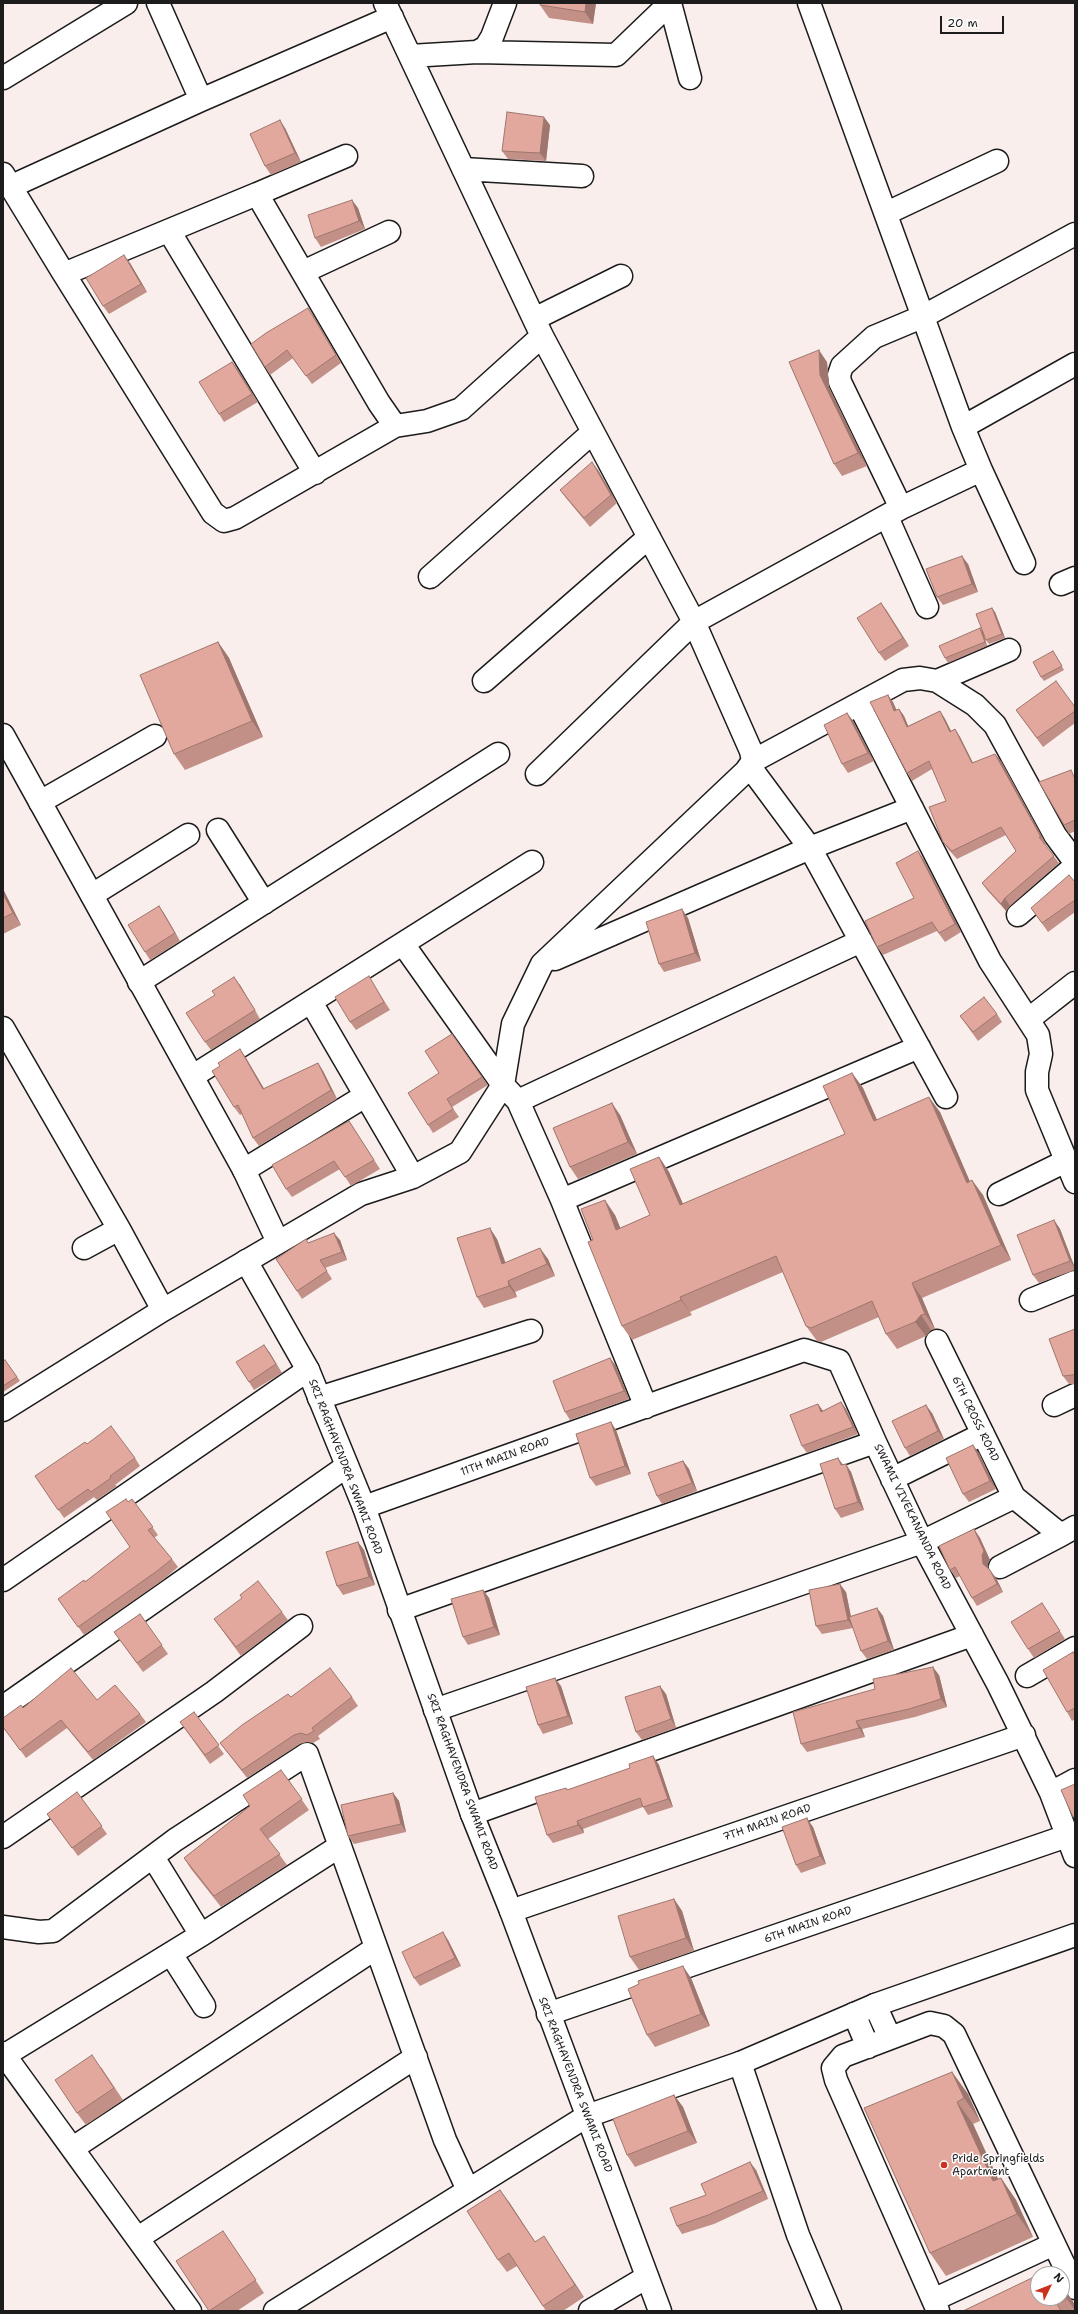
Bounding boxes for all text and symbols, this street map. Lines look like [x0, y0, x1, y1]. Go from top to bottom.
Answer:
scale bar [942, 8, 1006, 34]
text: 20 m [947, 15, 978, 31]
street label: 6TH CROSS ROAD [949, 1374, 1001, 1464]
street label: SRI RAGHAVENDRA SWAMI ROAD [305, 1377, 385, 1557]
street label: 11TH MAIN ROAD [459, 1435, 551, 1479]
street label: SWAMI VIVEKANANDA ROAD [871, 1442, 953, 1592]
street label: SRI RAGHAVENDRA SWAMI ROAD [424, 1692, 500, 1872]
street label: 7TH MAIN ROAD [721, 1802, 813, 1844]
street label: 6TH MAIN ROAD [762, 1904, 854, 1946]
street label: SRI RAGHAVENDRA SWAMI ROAD [535, 1995, 615, 2175]
place label: Pride Springfields Apartment [952, 2152, 1045, 2178]
marker: Pride Springfields Apartment [939, 2160, 949, 2170]
north arrow [1030, 2266, 1070, 2306]
text: N [1050, 2270, 1067, 2286]

